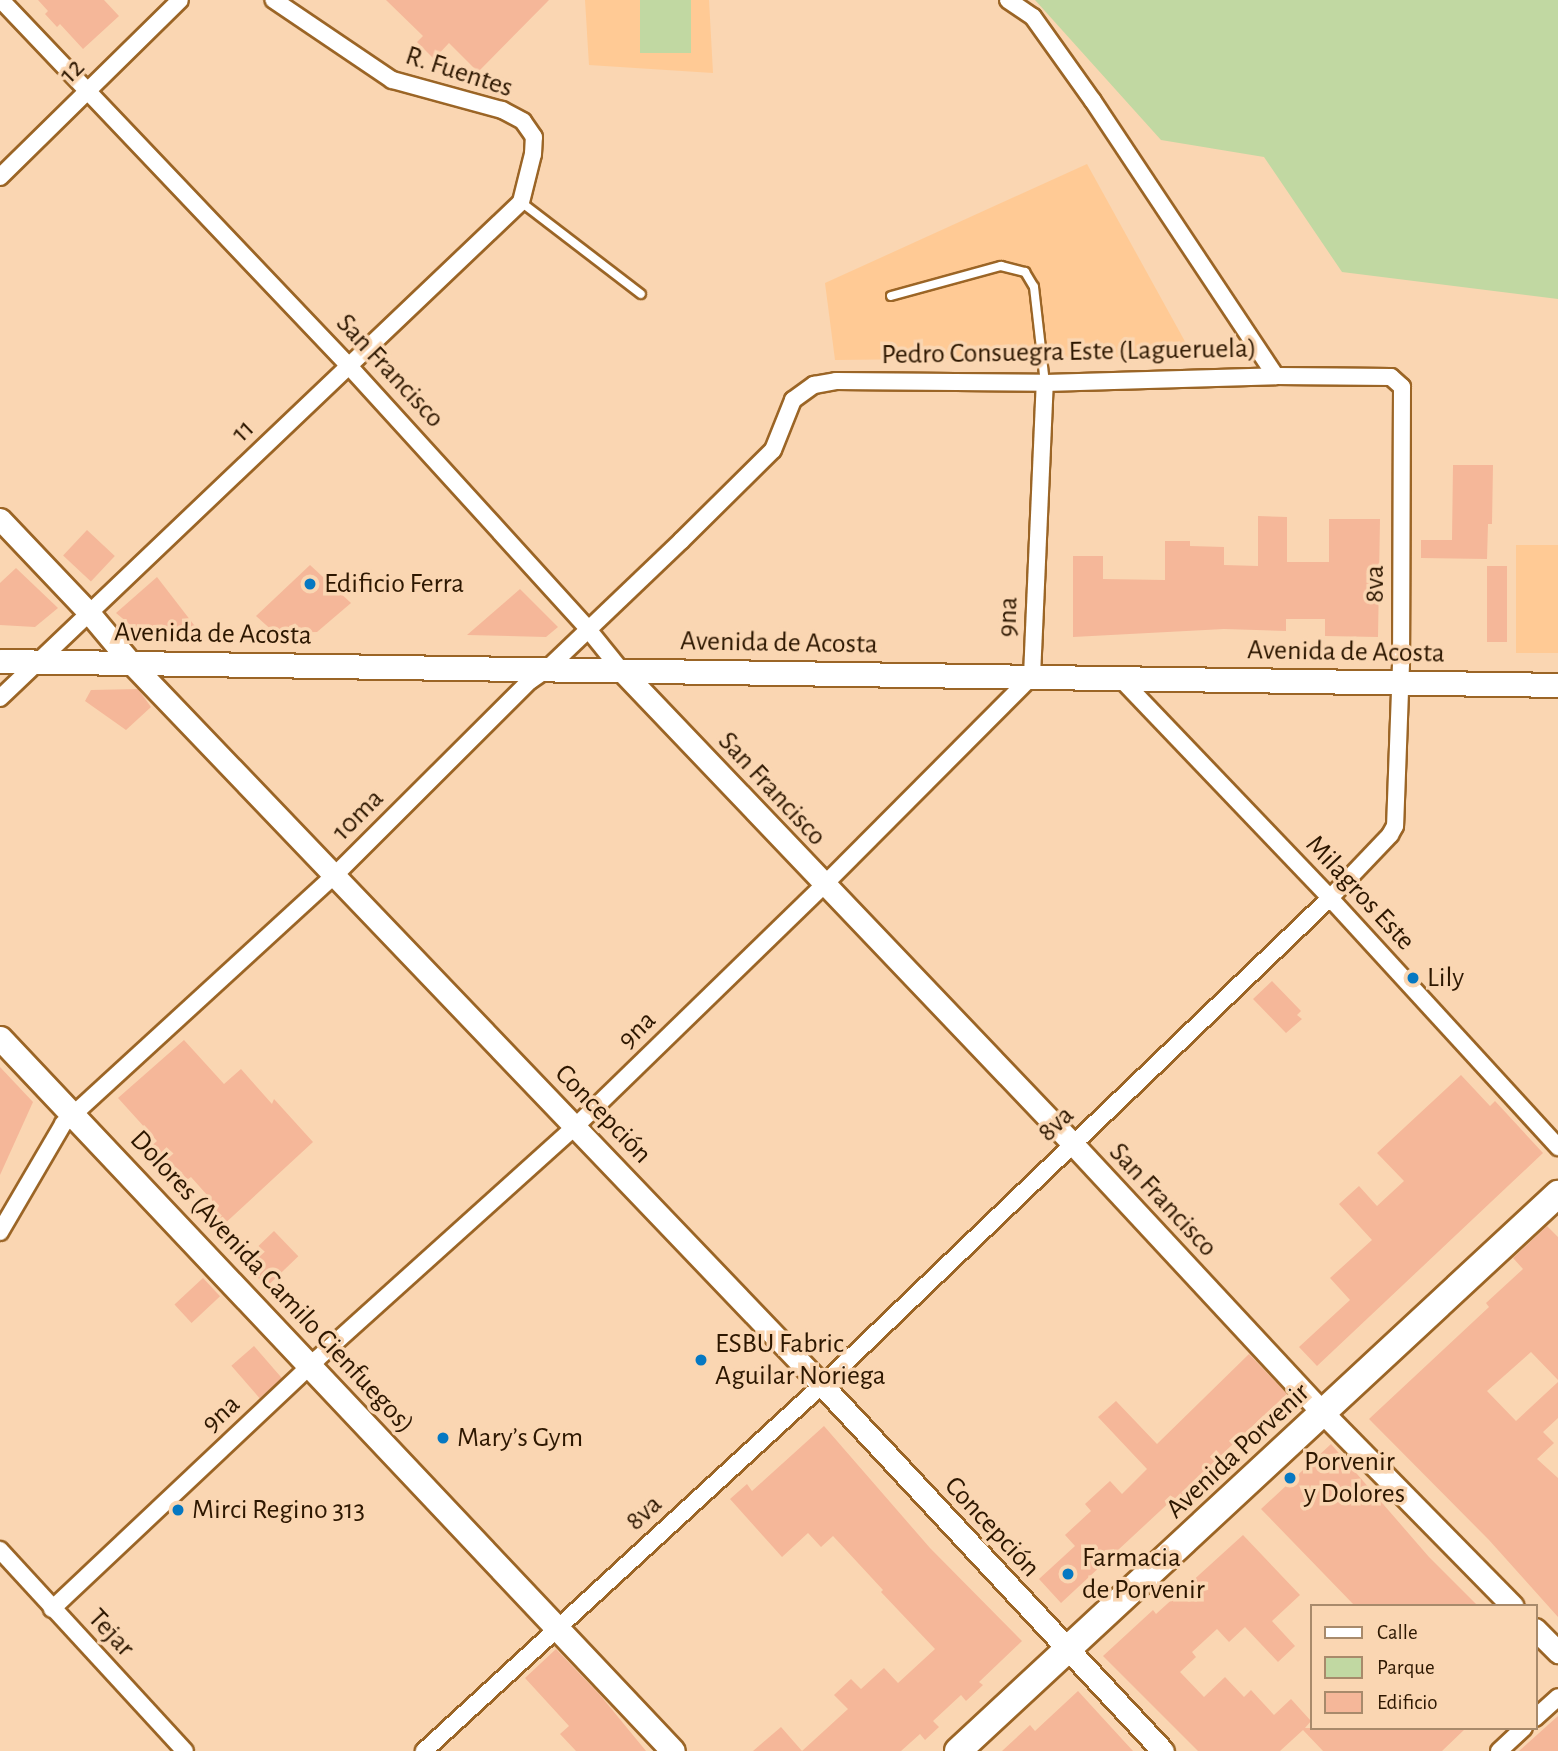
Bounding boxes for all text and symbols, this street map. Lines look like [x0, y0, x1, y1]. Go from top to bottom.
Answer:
street label: R. Fuentes [401, 39, 517, 105]
street label: 12 [52, 51, 92, 91]
street label: San Francisco [329, 307, 451, 435]
street label: Pedro Consuegra Este (Lagueruela) [881, 332, 1257, 372]
street label: 11 [224, 412, 262, 450]
street label: 8va [1358, 565, 1392, 603]
place label: Edificio Ferra [324, 567, 464, 601]
marker: Edificio Ferra [302, 576, 318, 592]
street label: 9na [991, 596, 1025, 638]
street label: Avenida de Acosta [114, 615, 312, 653]
street label: Avenida de Acosta [680, 624, 878, 662]
street label: Avenida de Acosta [1247, 633, 1445, 671]
street label: San Francisco [711, 725, 833, 853]
street label: 10ma [325, 782, 391, 848]
street label: Milagros Este [1298, 828, 1422, 958]
place label: Lily [1427, 961, 1464, 995]
marker: Lily [1405, 970, 1421, 986]
street label: 9na [611, 1004, 663, 1056]
street label: Concepción [547, 1057, 659, 1171]
street label: 8va [1031, 1099, 1081, 1149]
street label: Dolores (Avenida Camilo Cienfuegos) [123, 1123, 421, 1441]
street label: San Francisco [1102, 1136, 1224, 1264]
place label: ESBU Fabric Aguilar Noriega [715, 1327, 886, 1393]
marker: ESBU Fabric Aguilar Noriega [693, 1352, 709, 1368]
street label: Avenida Porvenir [1159, 1376, 1317, 1526]
street label: 9na [195, 1388, 247, 1440]
place label: Mary’s Gym [457, 1421, 583, 1455]
marker: Mary’s Gym [435, 1430, 451, 1446]
place label: Porvenir y Dolores [1304, 1445, 1405, 1511]
street label: Concepción [937, 1470, 1047, 1584]
marker: Porvenir y Dolores [1282, 1470, 1298, 1486]
street label: 8va [619, 1488, 669, 1538]
place label: Mirci Regino 313 [192, 1493, 365, 1527]
marker: Mirci Regino 313 [170, 1502, 186, 1518]
place label: Farmacia de Porvenir [1082, 1541, 1205, 1607]
marker: Farmacia de Porvenir [1060, 1566, 1076, 1582]
street label: Tejar [80, 1602, 142, 1664]
legend [1310, 1604, 1537, 1730]
text: Calle [1377, 1622, 1418, 1643]
text: Parque [1377, 1657, 1435, 1678]
text: Edificio [1377, 1692, 1438, 1713]

